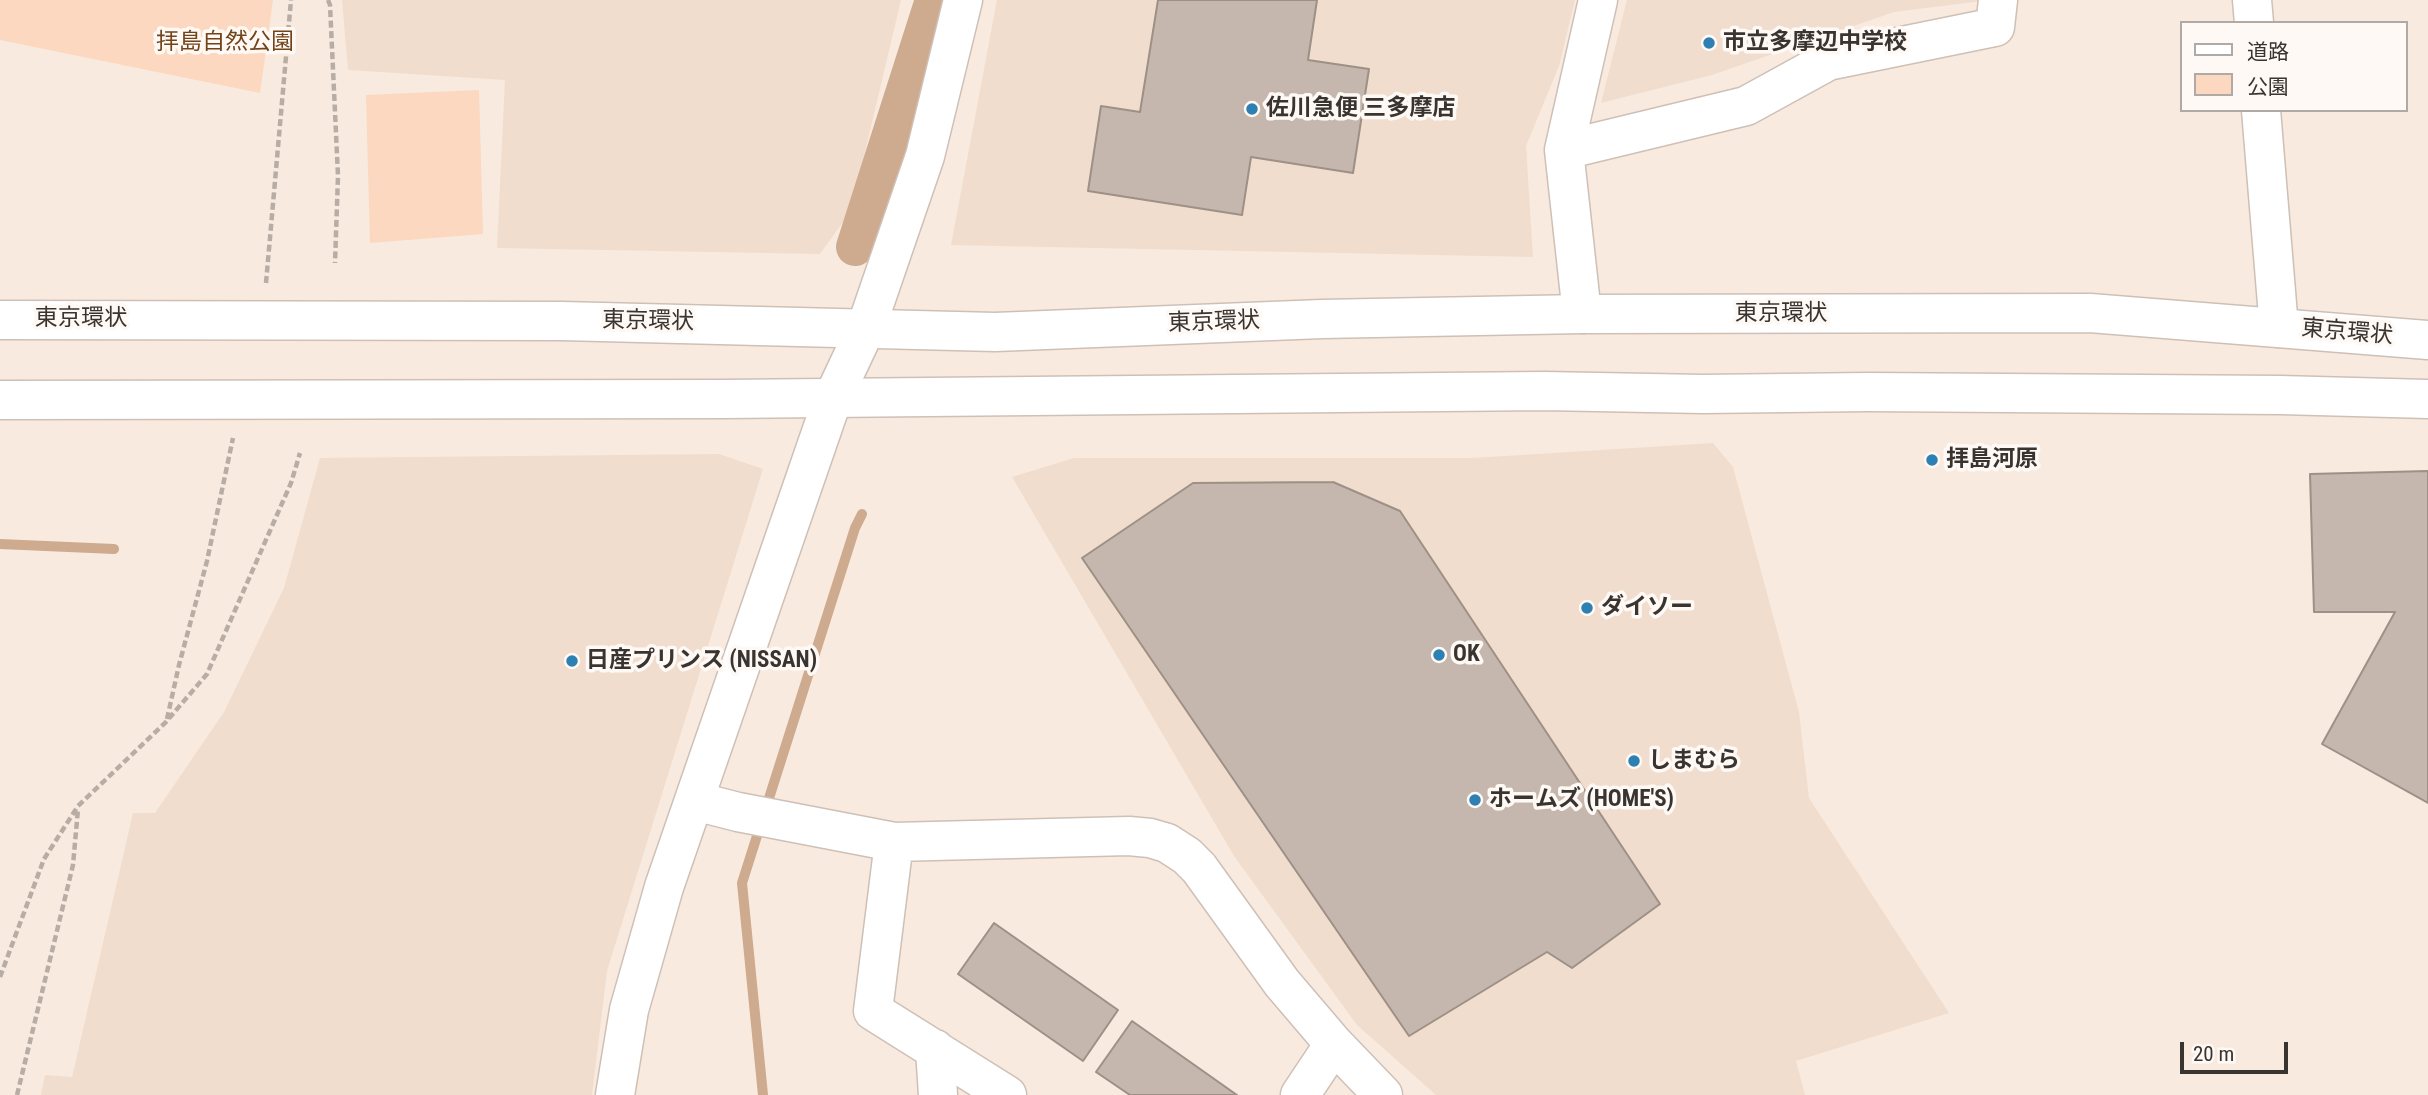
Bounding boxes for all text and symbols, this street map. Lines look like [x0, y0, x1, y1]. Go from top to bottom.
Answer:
legend [2180, 21, 2407, 112]
park label: 拝島自然公園 [156, 29, 294, 57]
place label: 市立多摩辺中学校 [1723, 29, 1907, 57]
marker: 市立多摩辺中学校 [1701, 35, 1717, 51]
text: 道路 [2247, 40, 2289, 64]
text: 公園 [2247, 75, 2289, 99]
place label: 佐川急便 三多摩店 [1266, 95, 1455, 123]
marker: 佐川急便 三多摩店 [1244, 101, 1260, 117]
street label: 東京環状 [1735, 300, 1827, 328]
street label: 東京環状 [35, 305, 127, 333]
street label: 東京環状 [602, 307, 694, 337]
street label: 東京環状 [1168, 308, 1260, 338]
street label: 東京環状 [2300, 315, 2394, 351]
place label: 拝島河原 [1946, 446, 2038, 474]
marker: 拝島河原 [1924, 452, 1940, 468]
place label: ダイソー [1601, 594, 1693, 622]
marker: ダイソー [1579, 600, 1595, 616]
place label: OK [1453, 641, 1480, 669]
place label: 日産プリンス (NISSAN) [586, 647, 817, 675]
marker: OK [1431, 647, 1447, 663]
marker: 日産プリンス (NISSAN) [564, 653, 580, 669]
place label: しまむら [1648, 747, 1740, 775]
marker: しまむら [1626, 753, 1642, 769]
place label: ホームズ (HOME'S) [1489, 786, 1674, 814]
marker: ホームズ (HOME'S) [1467, 792, 1483, 808]
scale bar [2183, 1028, 2292, 1072]
text: 20 m [2193, 1042, 2234, 1066]

